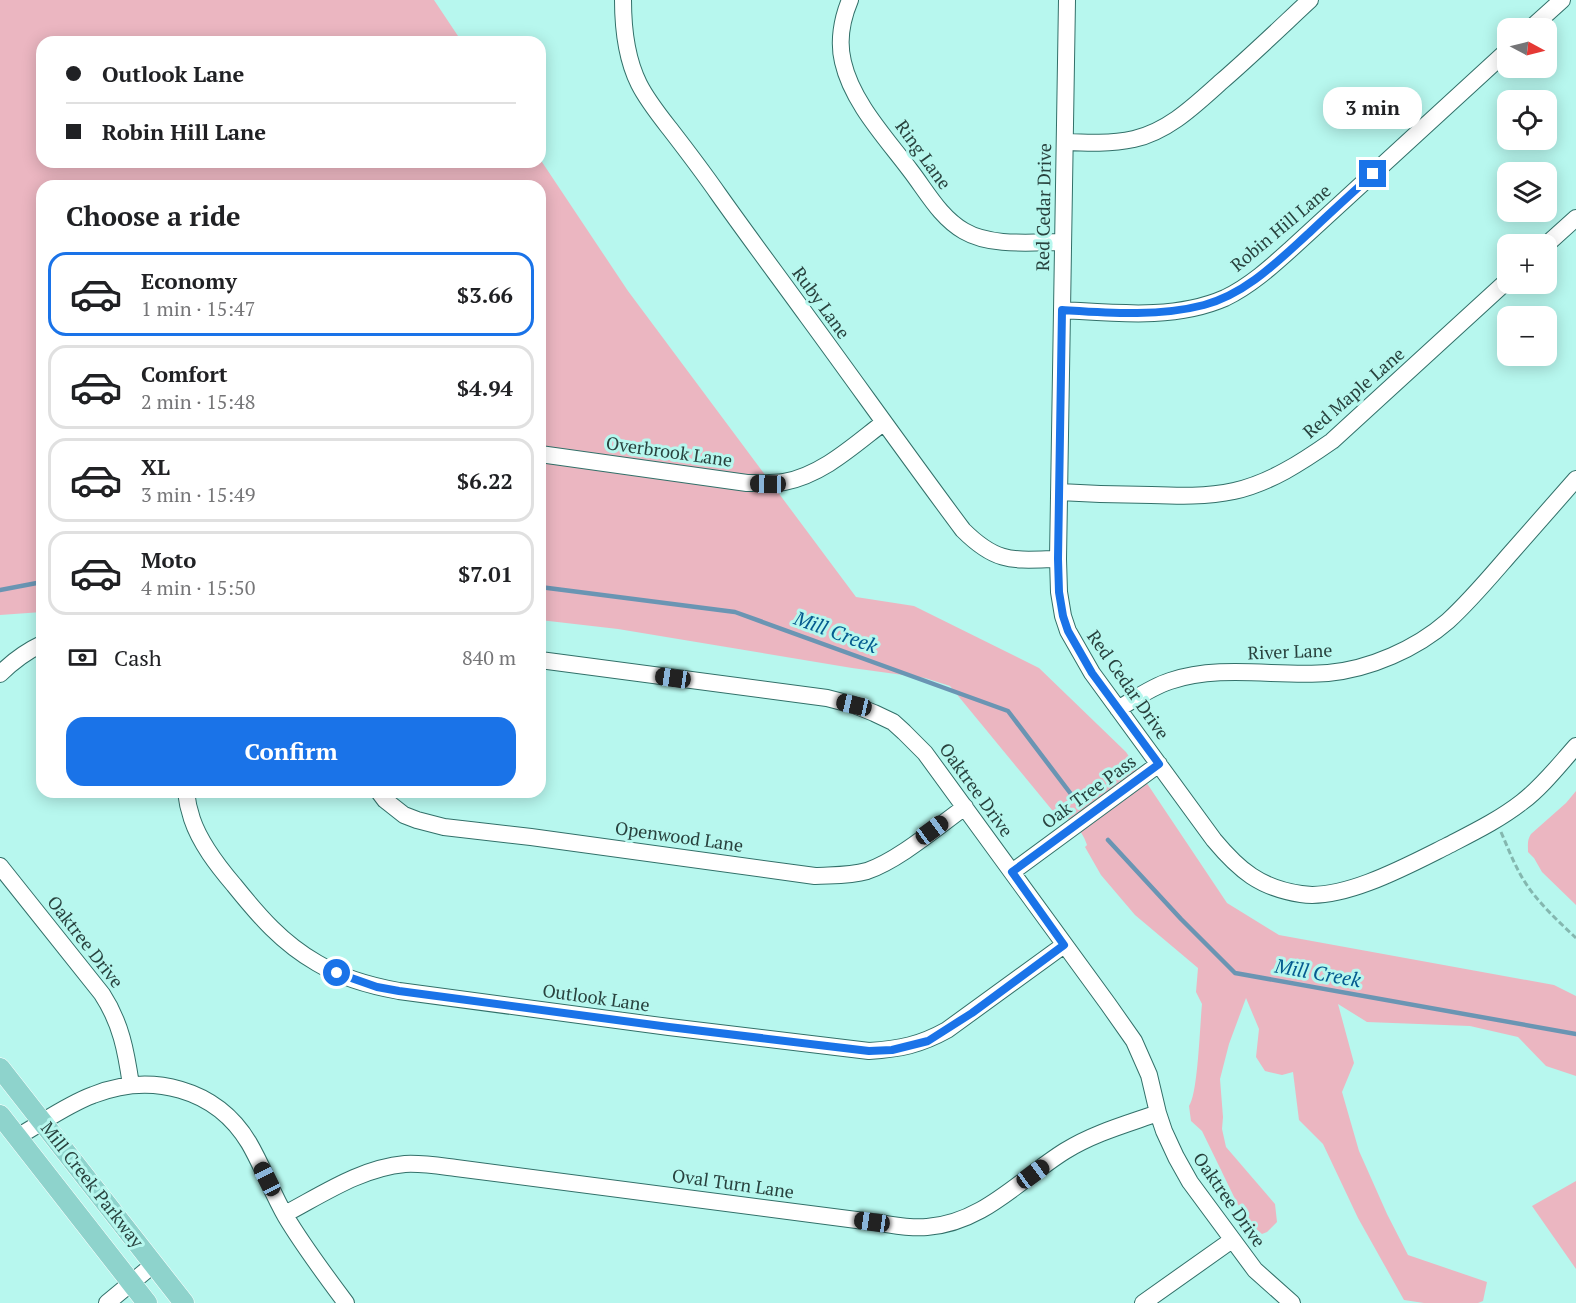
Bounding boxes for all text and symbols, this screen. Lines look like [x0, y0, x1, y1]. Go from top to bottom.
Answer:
north arrow [1497, 18, 1557, 78]
map controls [1497, 18, 1557, 366]
text: Outlook Lane [102, 59, 244, 88]
callout: 3 min [1324, 87, 1422, 129]
button: locate [1497, 90, 1557, 150]
text: 3 min [1345, 94, 1400, 121]
street label: Ring Lane [891, 115, 957, 194]
text: Robin Hill Lane [102, 117, 266, 146]
street label: Red Cedar Drive [1030, 143, 1056, 271]
route end [1359, 160, 1386, 187]
button: layers [1497, 162, 1557, 222]
street label: Robin Hill Lane [1225, 178, 1335, 276]
text: Choose a ride [66, 198, 241, 234]
button: + [1497, 234, 1557, 294]
street label: Ruby Lane [788, 262, 856, 343]
text: Economy [141, 266, 237, 295]
icon: car [69, 267, 123, 321]
text: $3.66 [457, 280, 513, 309]
text: 1 min · 15:47 [141, 295, 255, 322]
button: − [1497, 306, 1557, 366]
street label: Red Maple Lane [1298, 342, 1409, 443]
text: Comfort [141, 359, 227, 388]
icon: car [69, 360, 123, 414]
text: $4.94 [457, 373, 513, 402]
text: 2 min · 15:48 [141, 388, 255, 415]
street label: Overbrook Lane [605, 430, 734, 472]
text: XL [141, 452, 170, 481]
icon: car [69, 453, 123, 507]
text: $6.22 [457, 466, 513, 495]
car [750, 475, 786, 493]
text: 3 min · 15:49 [141, 481, 255, 508]
text: Moto [141, 545, 196, 574]
icon: car [69, 546, 123, 600]
text: $7.01 [458, 559, 513, 588]
text: 4 min · 15:50 [141, 574, 255, 601]
water label: Mill Creek [790, 604, 882, 659]
street label: Red Cedar Drive [1082, 625, 1175, 744]
street label: River Lane [1247, 638, 1333, 664]
icon: cash [66, 641, 99, 674]
text: Cash [114, 643, 162, 672]
text: 840 m [462, 644, 516, 671]
car [654, 667, 692, 689]
car [834, 692, 874, 718]
button: Confirm [66, 717, 516, 786]
street label: Oaktree Drive [935, 738, 1019, 841]
street label: Oak Tree Pass [1036, 749, 1141, 834]
car [912, 812, 952, 848]
street label: Openwood Lane [614, 815, 745, 857]
street label: Oaktree Drive [42, 890, 129, 992]
water label: Mill Creek [1272, 952, 1364, 993]
route start [323, 959, 350, 986]
street label: Outlook Lane [541, 978, 651, 1016]
street label: Mill Creek Parkway [36, 1116, 150, 1253]
street label: Oaktree Drive [1188, 1147, 1271, 1252]
car [1013, 1156, 1053, 1192]
car [251, 1159, 283, 1199]
street label: Oval Turn Lane [671, 1163, 796, 1203]
car [853, 1211, 891, 1233]

